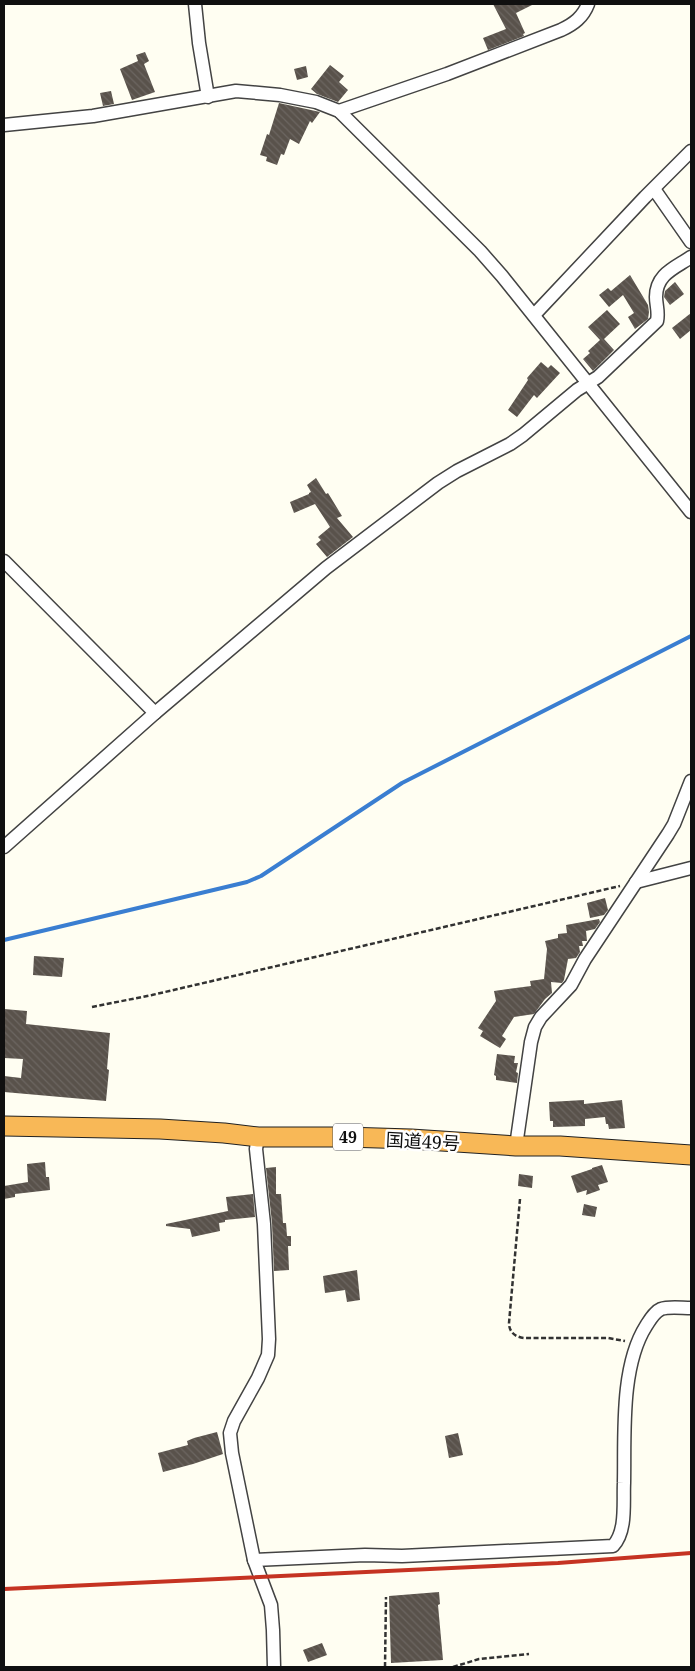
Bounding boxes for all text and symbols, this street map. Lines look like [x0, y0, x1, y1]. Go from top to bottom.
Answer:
road number: 49 [333, 1124, 363, 1150]
street label: 国道49号 [385, 1127, 461, 1155]

